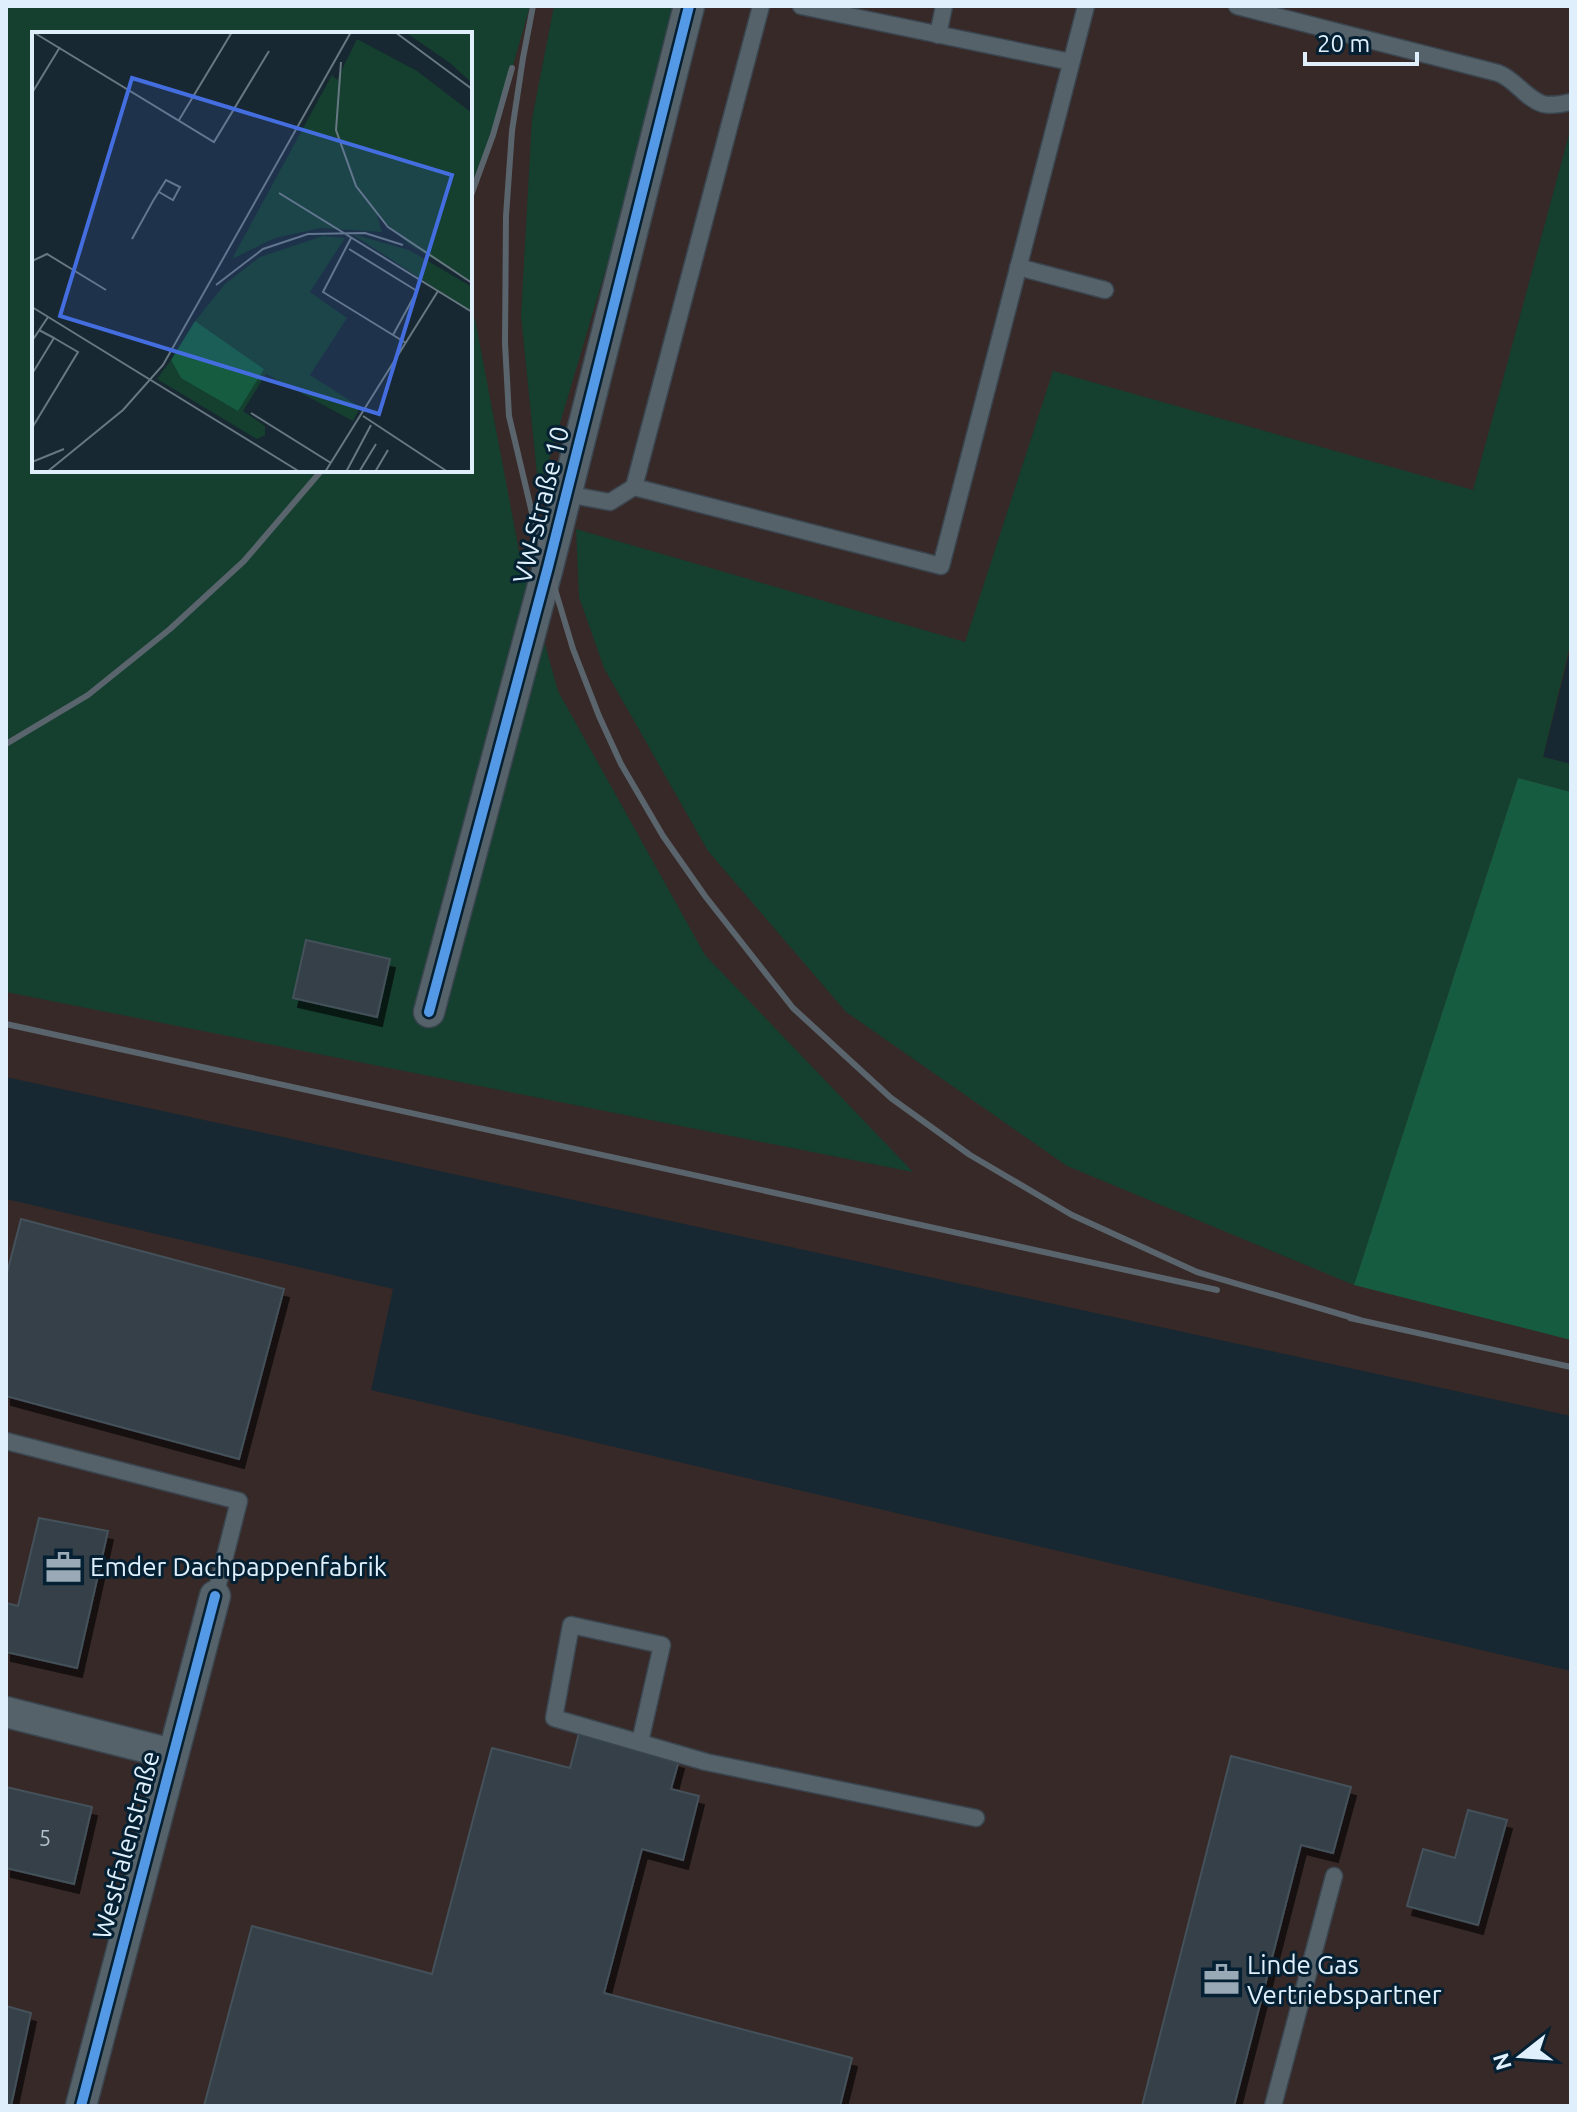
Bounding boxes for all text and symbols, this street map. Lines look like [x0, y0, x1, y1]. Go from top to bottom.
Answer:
scale bar [1305, 16, 1417, 66]
text: 20 m [1317, 30, 1370, 57]
inset map [32, 32, 472, 472]
street label: VW-Straße 10 [507, 423, 574, 586]
office icon: Emder Dachpappenfabrik [45, 1548, 83, 1586]
place label: Emder Dachpappenfabrik [90, 1552, 387, 1581]
street label: Westfalenstraße [86, 1748, 165, 1942]
house number: 5 [39, 1825, 51, 1850]
place label: Linde Gas Vertriebspartner [1247, 1950, 1442, 2009]
office icon: Linde Gas Vertriebspartner [1202, 1961, 1240, 1999]
north arrow [1481, 2016, 1561, 2096]
text: N [1487, 2050, 1516, 2074]

